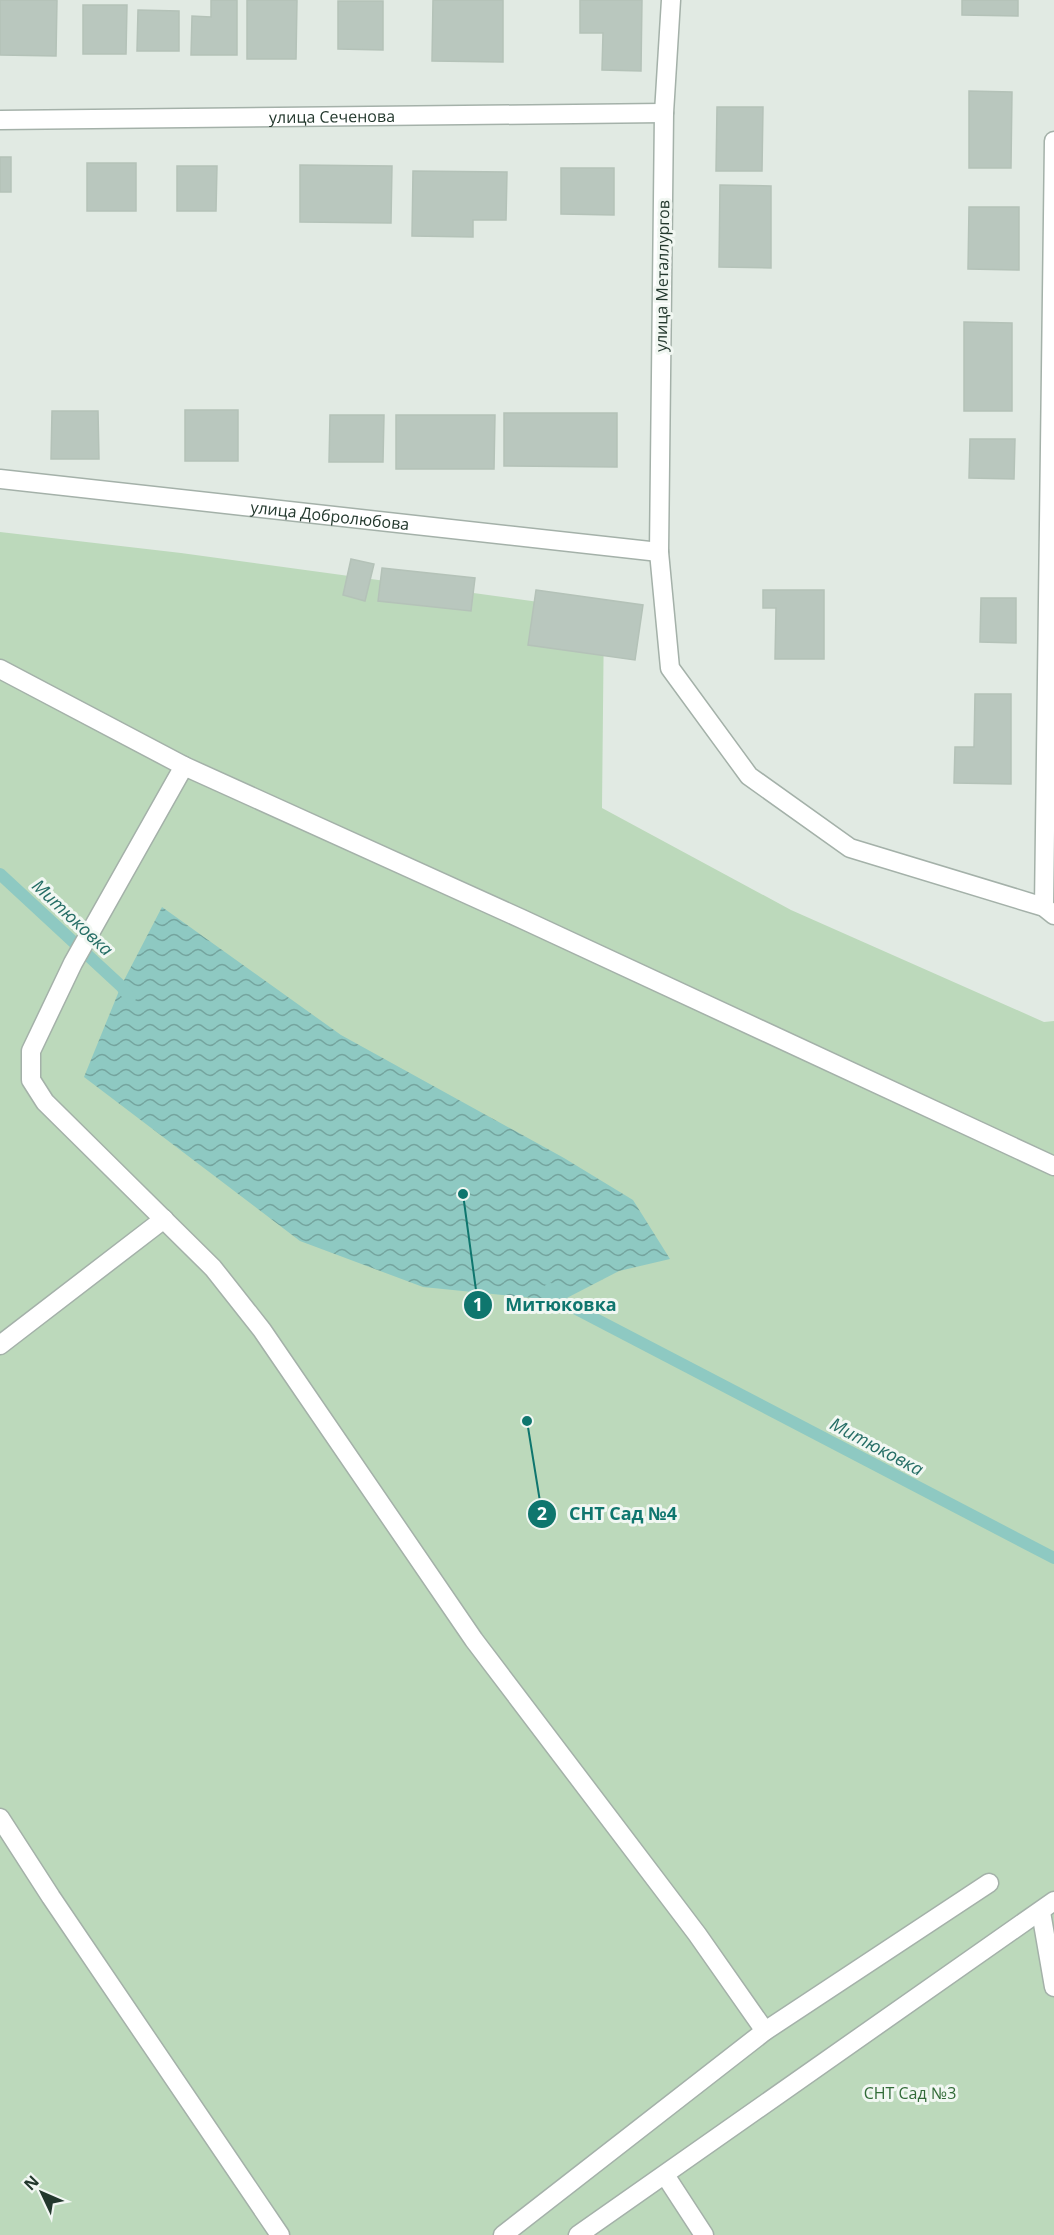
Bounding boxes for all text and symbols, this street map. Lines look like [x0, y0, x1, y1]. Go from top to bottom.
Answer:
street label: улица Сеченова [269, 105, 395, 128]
street label: улица Металлургов [650, 200, 674, 352]
street label: улица Добролюбова [249, 496, 410, 535]
water label: Митюковка [27, 873, 119, 961]
callout: Митюковка [463, 1287, 629, 1323]
text: 1 [473, 1292, 483, 1316]
text: Митюковка [505, 1292, 617, 1316]
water label: Митюковка [826, 1411, 928, 1481]
callout: СНТ Сад №4 [527, 1496, 689, 1532]
text: 2 [537, 1501, 547, 1525]
text: СНТ Сад №4 [569, 1501, 677, 1525]
park label: СНТ Сад №3 [864, 2082, 956, 2104]
north arrow [12, 2163, 72, 2223]
text: N [19, 2170, 44, 2195]

